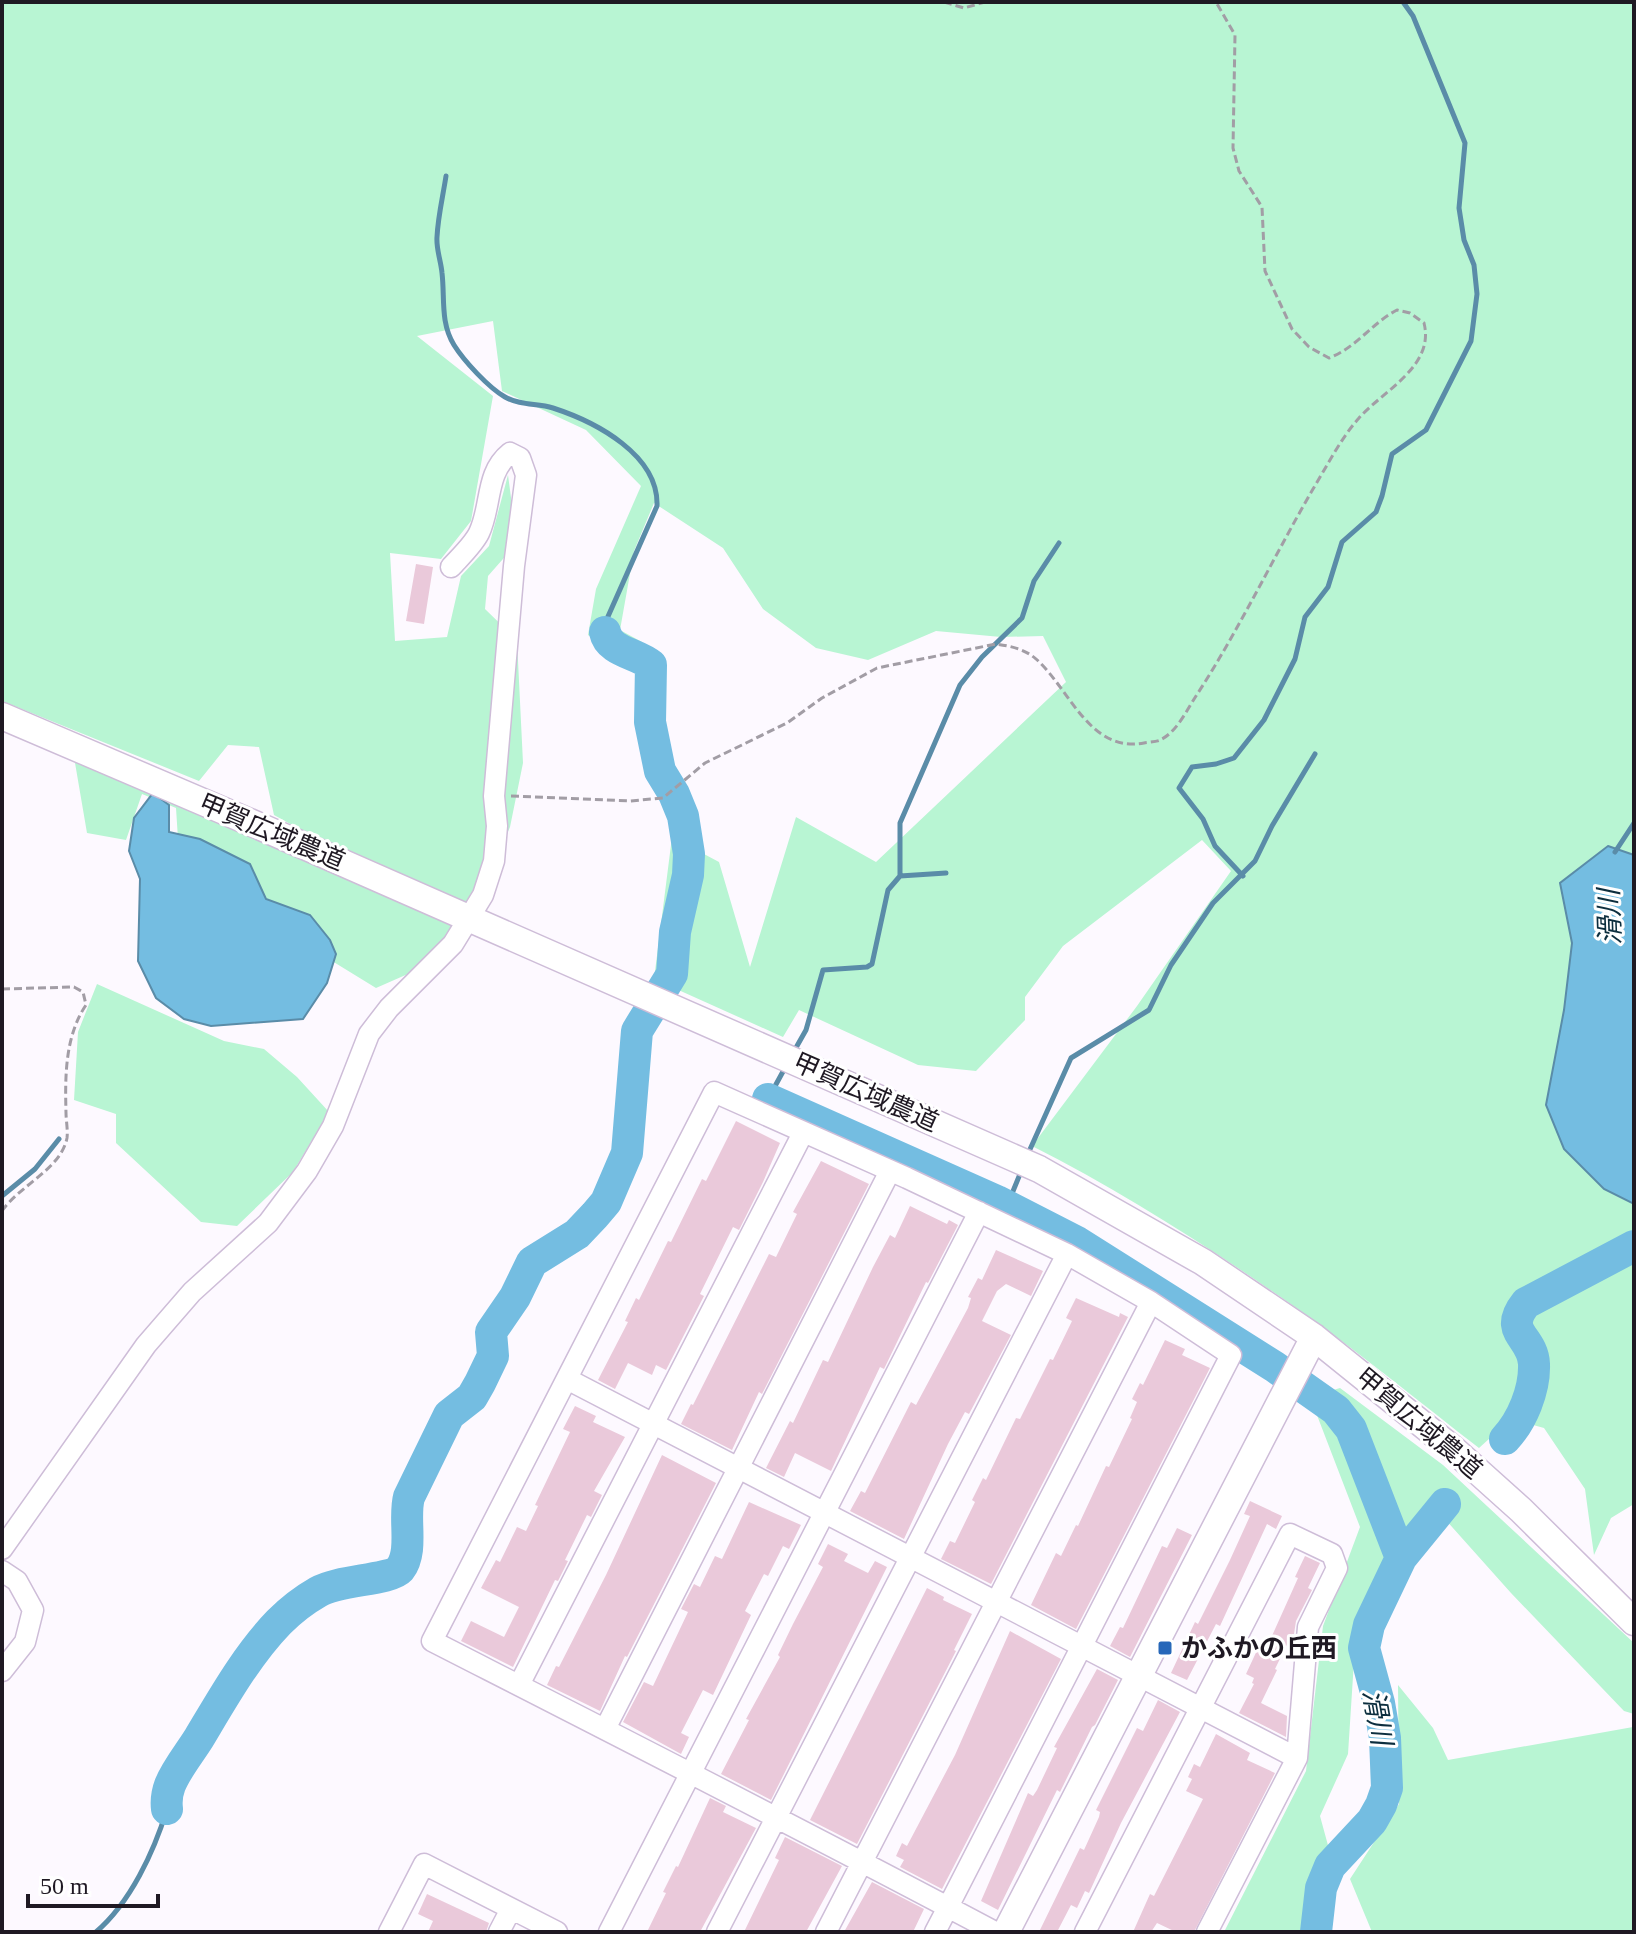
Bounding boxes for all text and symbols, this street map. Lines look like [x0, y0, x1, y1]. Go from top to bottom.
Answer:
street label: 甲賀広域農道 [194, 789, 349, 876]
water label: 滑川 [1593, 885, 1626, 946]
street label: 甲賀広域農道 [789, 1047, 943, 1137]
street label: 甲賀広域農道 [1350, 1362, 1488, 1485]
place label: かふかの丘西 [1181, 1634, 1337, 1663]
marker: かふかの丘西 [1156, 1639, 1174, 1657]
water label: 滑川 [1357, 1687, 1398, 1750]
scale bar [28, 1858, 158, 1908]
text: 50 m [40, 1873, 89, 1899]

